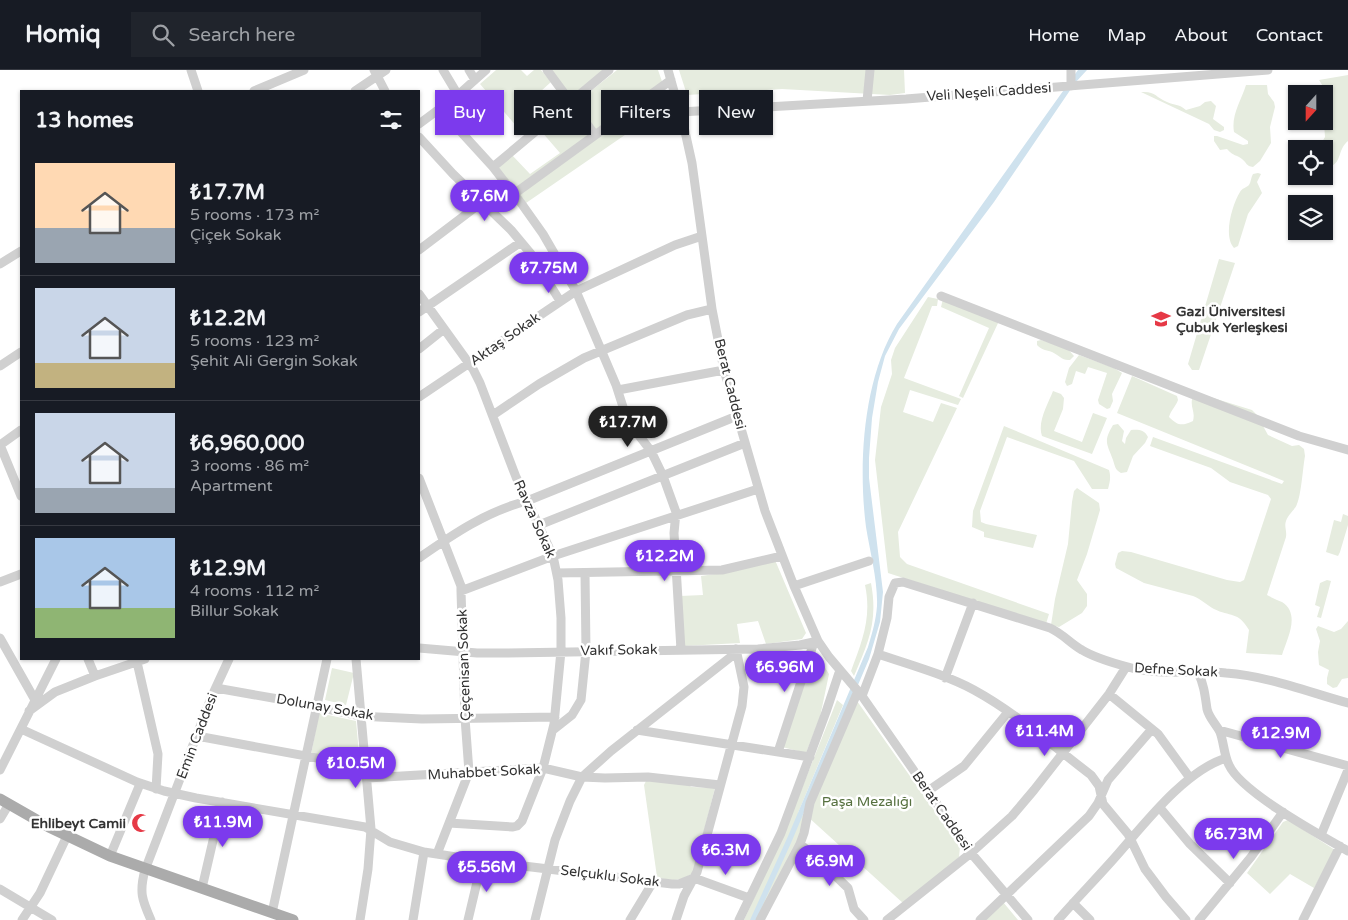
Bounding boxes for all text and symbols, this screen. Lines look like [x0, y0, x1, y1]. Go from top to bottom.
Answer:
search box [131, 12, 481, 57]
text: Homiq [25, 20, 101, 49]
icon: search [149, 21, 177, 49]
text: Search here [189, 24, 295, 46]
text: Home [1028, 24, 1079, 46]
text: Map [1107, 24, 1146, 46]
text: About [1174, 24, 1228, 46]
text: Contact [1256, 24, 1323, 46]
street label: Veli Neşeli Caddesi [926, 79, 1052, 105]
north arrow [1288, 85, 1332, 130]
map controls [1288, 85, 1333, 240]
chip: Buy [435, 90, 504, 135]
chip: Rent [514, 90, 591, 135]
chip: Filters [601, 90, 689, 135]
chip: New [699, 90, 773, 135]
icon: filters [377, 106, 405, 134]
text: 13 homes [35, 108, 134, 133]
button: locate [1288, 140, 1333, 185]
text: ₺17.7M [190, 180, 265, 205]
pin: ₺7.6M [450, 180, 520, 222]
icon: home [75, 183, 135, 243]
text: ₺7.6M [461, 186, 509, 206]
button: layers [1288, 195, 1333, 240]
text: 5 rooms · 173 m² [190, 205, 319, 225]
text: Çiçek Sokak [190, 225, 281, 245]
pin: ₺7.75M [508, 252, 590, 294]
text: ₺7.75M [520, 258, 578, 278]
place label: Gazi Üniversitesi Çubuk Yerleşkesi [1176, 303, 1288, 336]
text: ₺12.2M [190, 306, 266, 331]
icon: home [75, 308, 135, 368]
street label: Aktaş Sokak [467, 308, 544, 369]
school or university icon: Gazi Üniversitesi Çubuk Yerleşkesi [1150, 308, 1172, 330]
text: 5 rooms · 123 m² [190, 331, 319, 351]
street label: Berat Caddesi [711, 337, 749, 431]
text: Şehit Ali Gergin Sokak [190, 351, 358, 371]
pin: ₺17.7M [587, 406, 669, 448]
text: ₺17.7M [599, 412, 657, 432]
text: ₺6,960,000 [190, 431, 304, 456]
icon: home [75, 433, 135, 493]
text: 3 rooms · 86 m² [190, 456, 309, 476]
text: Apartment [190, 476, 273, 496]
street label: Ravza Sokak [510, 477, 560, 561]
pin: ₺12.2M [624, 540, 706, 582]
text: ₺12.2M [636, 546, 694, 566]
text: ₺12.9M [190, 556, 266, 581]
icon: home [75, 558, 135, 618]
text: 4 rooms · 112 m² [190, 581, 319, 601]
text: Billur Sokak [190, 601, 279, 621]
street label: Çeçenisan Sokak [454, 609, 474, 721]
street label: Vakıf Sokak [580, 641, 658, 659]
pin: ₺6.96M [744, 650, 826, 693]
text: ₺6.96M [756, 657, 814, 677]
street label: Defne Sokak [1134, 659, 1219, 681]
street label: Dolunay Sokak [275, 690, 375, 724]
street label: Emin Caddesi [173, 691, 221, 781]
pin: ₺11.4M [1004, 714, 1086, 757]
pin: ₺12.9M [1240, 716, 1322, 759]
text: ₺11.4M [1016, 721, 1074, 741]
text: ₺12.9M [1252, 723, 1310, 743]
pin: ₺10.5M [315, 746, 397, 789]
text: ₺10.5M [327, 753, 385, 773]
street label: Muhabbet Sokak [427, 761, 541, 783]
street label: Berat Caddesi [908, 768, 976, 854]
park label: Paşa Mezalığı [822, 793, 912, 810]
pin: ₺11.9M [182, 806, 264, 848]
mosque icon: Ehlibeyt Camii [130, 812, 152, 834]
text: ₺11.9M [194, 812, 252, 832]
place label: Ehlibeyt Camii [31, 815, 126, 832]
pin: ₺6.73M [1193, 818, 1275, 860]
text: ₺6.73M [1205, 824, 1263, 844]
pin: ₺6.3M [691, 834, 761, 876]
text: ₺6.3M [702, 840, 750, 860]
pin: ₺6.9M [795, 844, 865, 887]
pin: ₺5.56M [446, 850, 528, 893]
text: ₺6.9M [806, 851, 854, 871]
text: ₺5.56M [458, 857, 516, 877]
street label: Selçuklu Sokak [560, 862, 661, 891]

